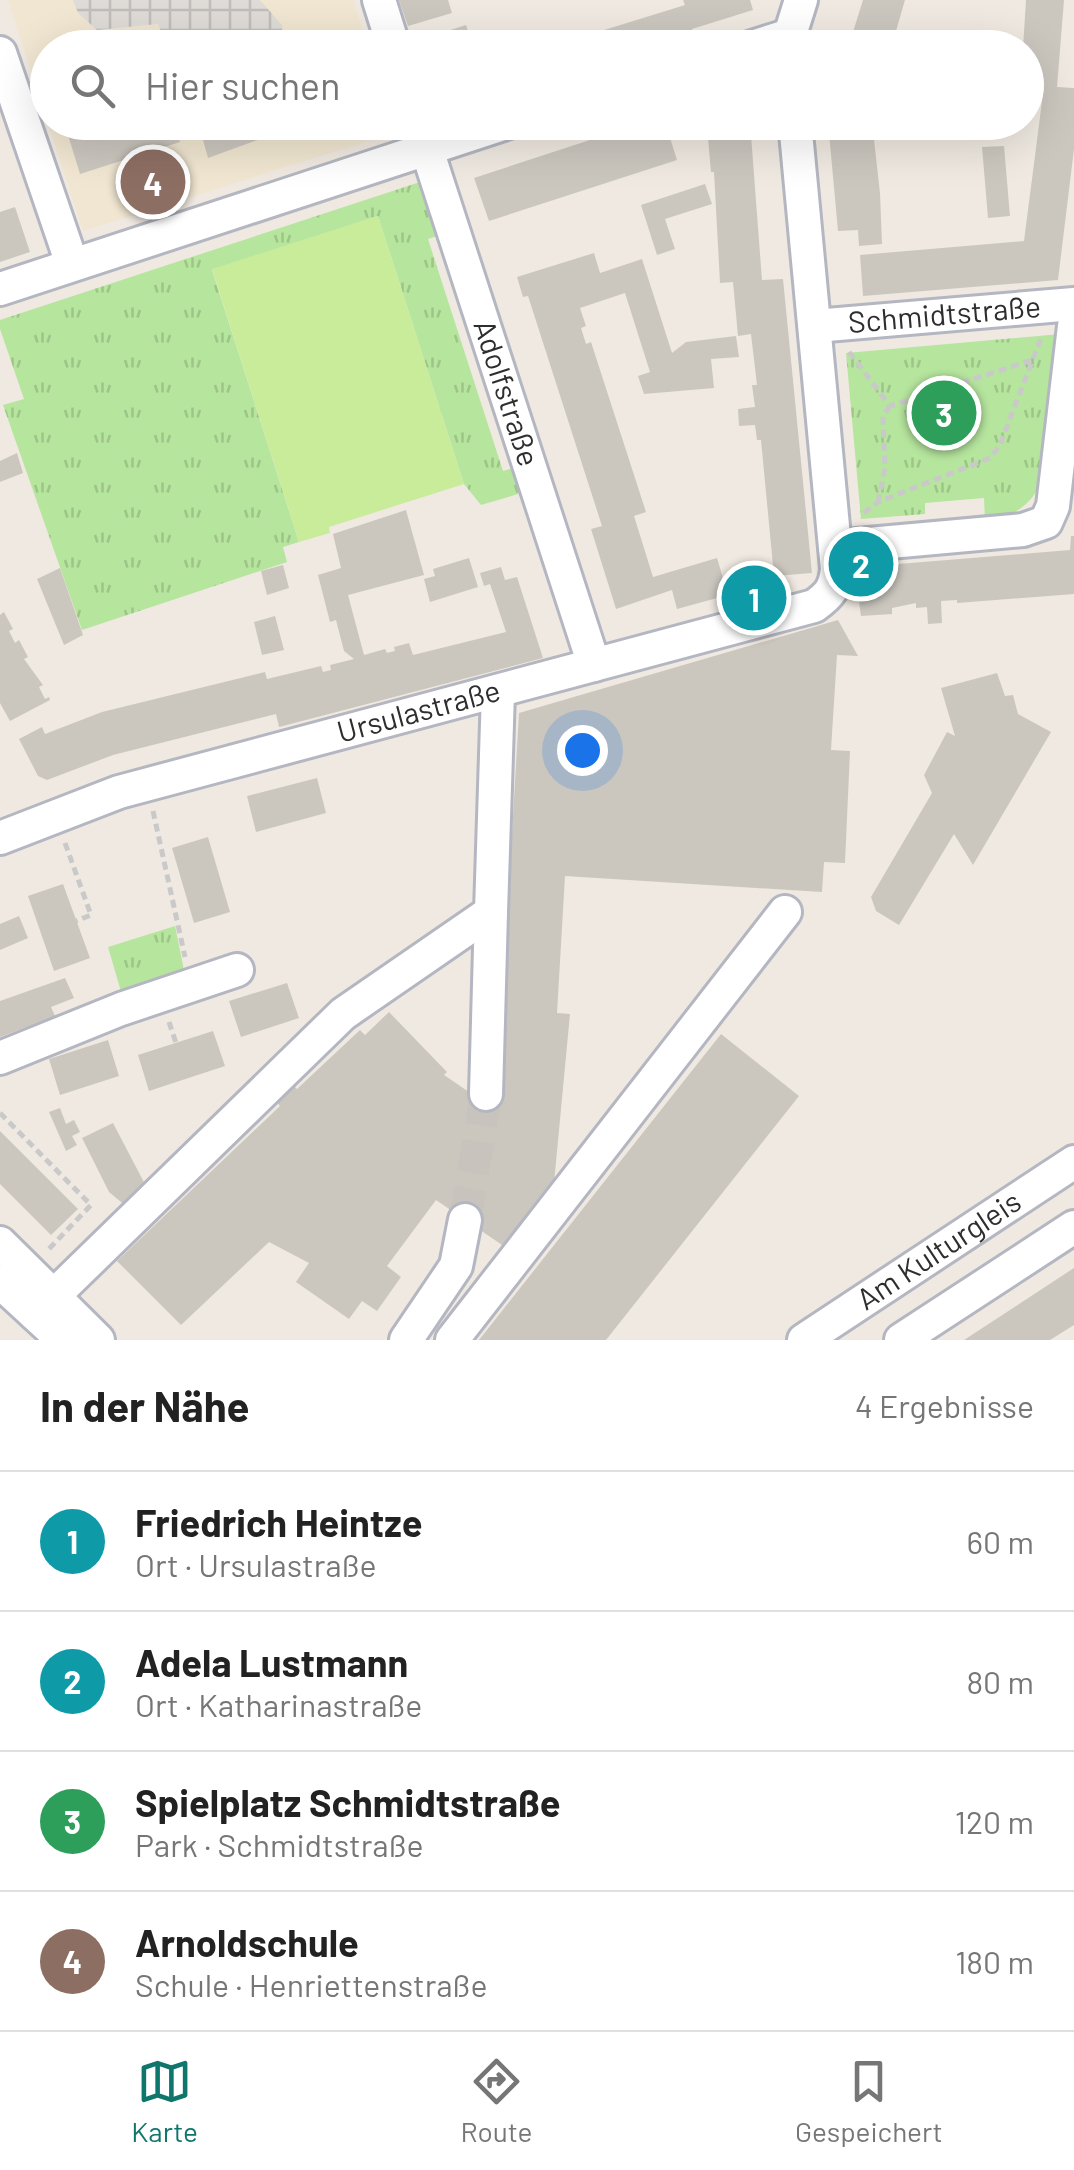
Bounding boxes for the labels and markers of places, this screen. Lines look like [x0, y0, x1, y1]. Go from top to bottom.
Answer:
pin: 4 [120, 144, 186, 220]
pin: 3 [912, 376, 976, 450]
pin: 2 [828, 526, 894, 602]
pin: 1 [722, 560, 786, 636]

